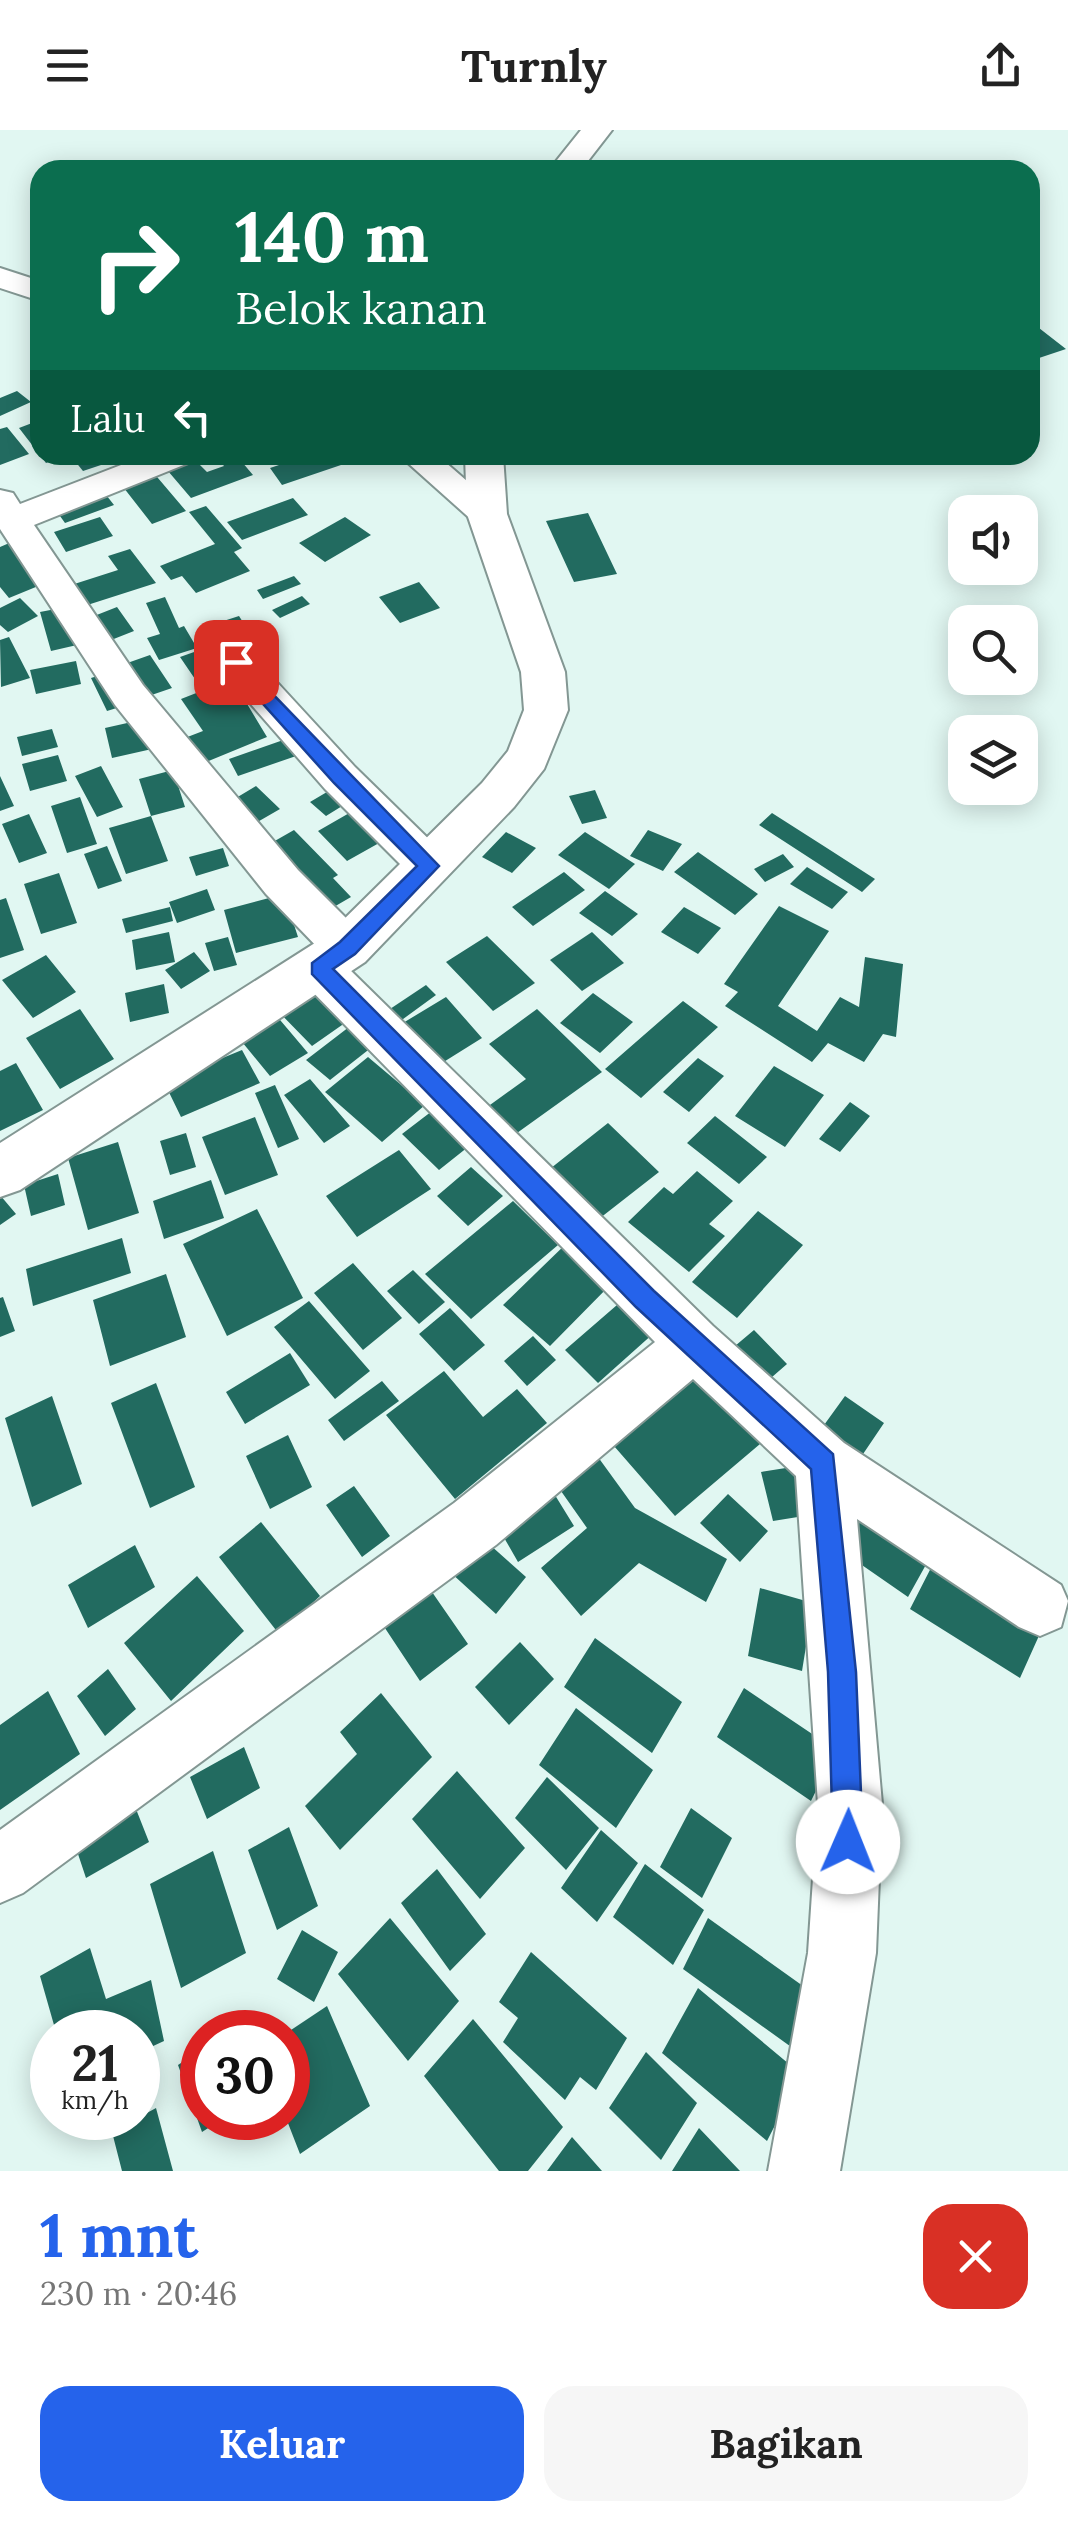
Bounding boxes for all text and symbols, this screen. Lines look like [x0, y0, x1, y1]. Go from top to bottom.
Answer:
text: Turnly [461, 37, 607, 94]
icon: menu [40, 38, 95, 93]
icon: share [973, 38, 1028, 93]
text: 140 m [235, 192, 429, 281]
icon: right [70, 200, 200, 330]
text: Belok kanan [235, 279, 487, 336]
icon: left [165, 390, 220, 445]
text: Lalu [70, 394, 145, 442]
map controls [948, 495, 1038, 805]
button: sound [948, 495, 1038, 585]
button: search [948, 605, 1038, 695]
pin [194, 620, 279, 705]
icon: arrive [209, 635, 264, 690]
button: layers [948, 715, 1038, 805]
position arrow [796, 1790, 900, 1894]
speed limit sign: 30 [180, 2010, 310, 2140]
text: 21 [72, 2031, 118, 2095]
text: km/h [61, 2084, 129, 2116]
text: 1 mnt [40, 2197, 198, 2273]
button: close [923, 2204, 1028, 2309]
text: 230 m · 20:46 [40, 2273, 237, 2314]
button: Keluar [40, 2386, 524, 2501]
button: Bagikan [544, 2386, 1028, 2501]

